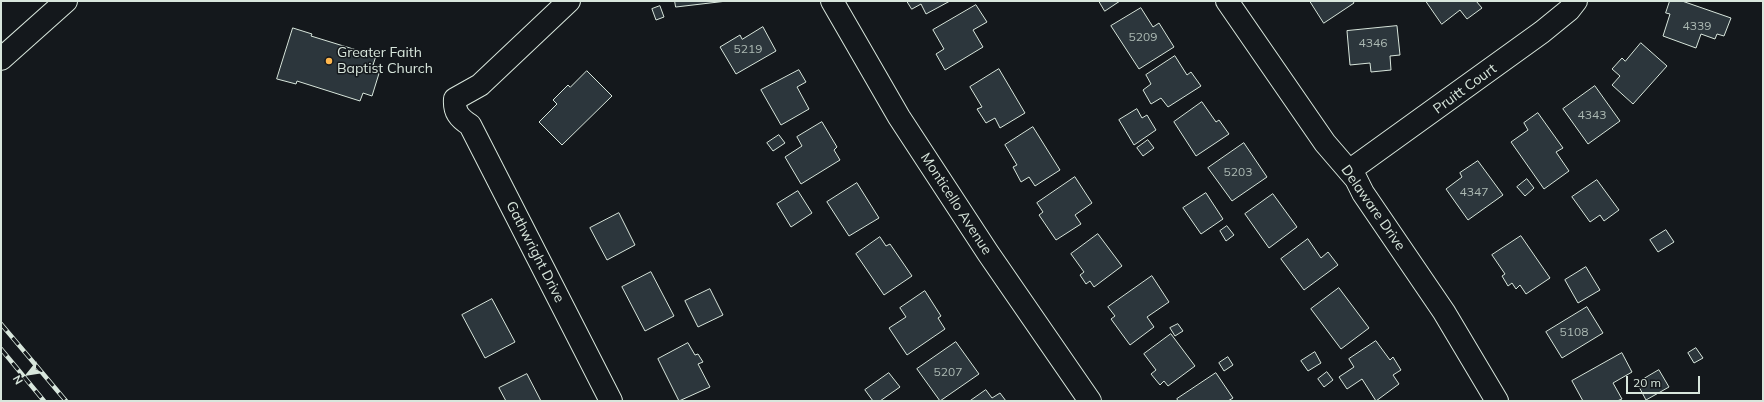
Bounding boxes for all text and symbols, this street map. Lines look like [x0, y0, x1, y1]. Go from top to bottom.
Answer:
house number: 4339 [1683, 19, 1711, 33]
house number: 5209 [1129, 30, 1157, 44]
house number: 4346 [1359, 36, 1387, 50]
house number: 5219 [734, 42, 762, 56]
place label: Greater Faith Baptist Church [337, 45, 433, 78]
marker: Greater Faith Baptist Church [324, 56, 334, 66]
street label: Pruitt Court [1430, 60, 1500, 118]
house number: 4343 [1578, 108, 1606, 122]
street label: Monticello Avenue [917, 150, 995, 258]
street label: Delaware Drive [1337, 162, 1409, 254]
house number: 5203 [1224, 165, 1252, 179]
house number: 4347 [1460, 185, 1488, 199]
street label: Gathwright Drive [502, 199, 568, 305]
house number: 5108 [1560, 325, 1588, 339]
north arrow [8, 354, 48, 394]
house number: 5207 [934, 365, 962, 379]
scale bar [1628, 368, 1702, 394]
text: N [9, 373, 26, 387]
text: 20 m [1633, 375, 1661, 390]

